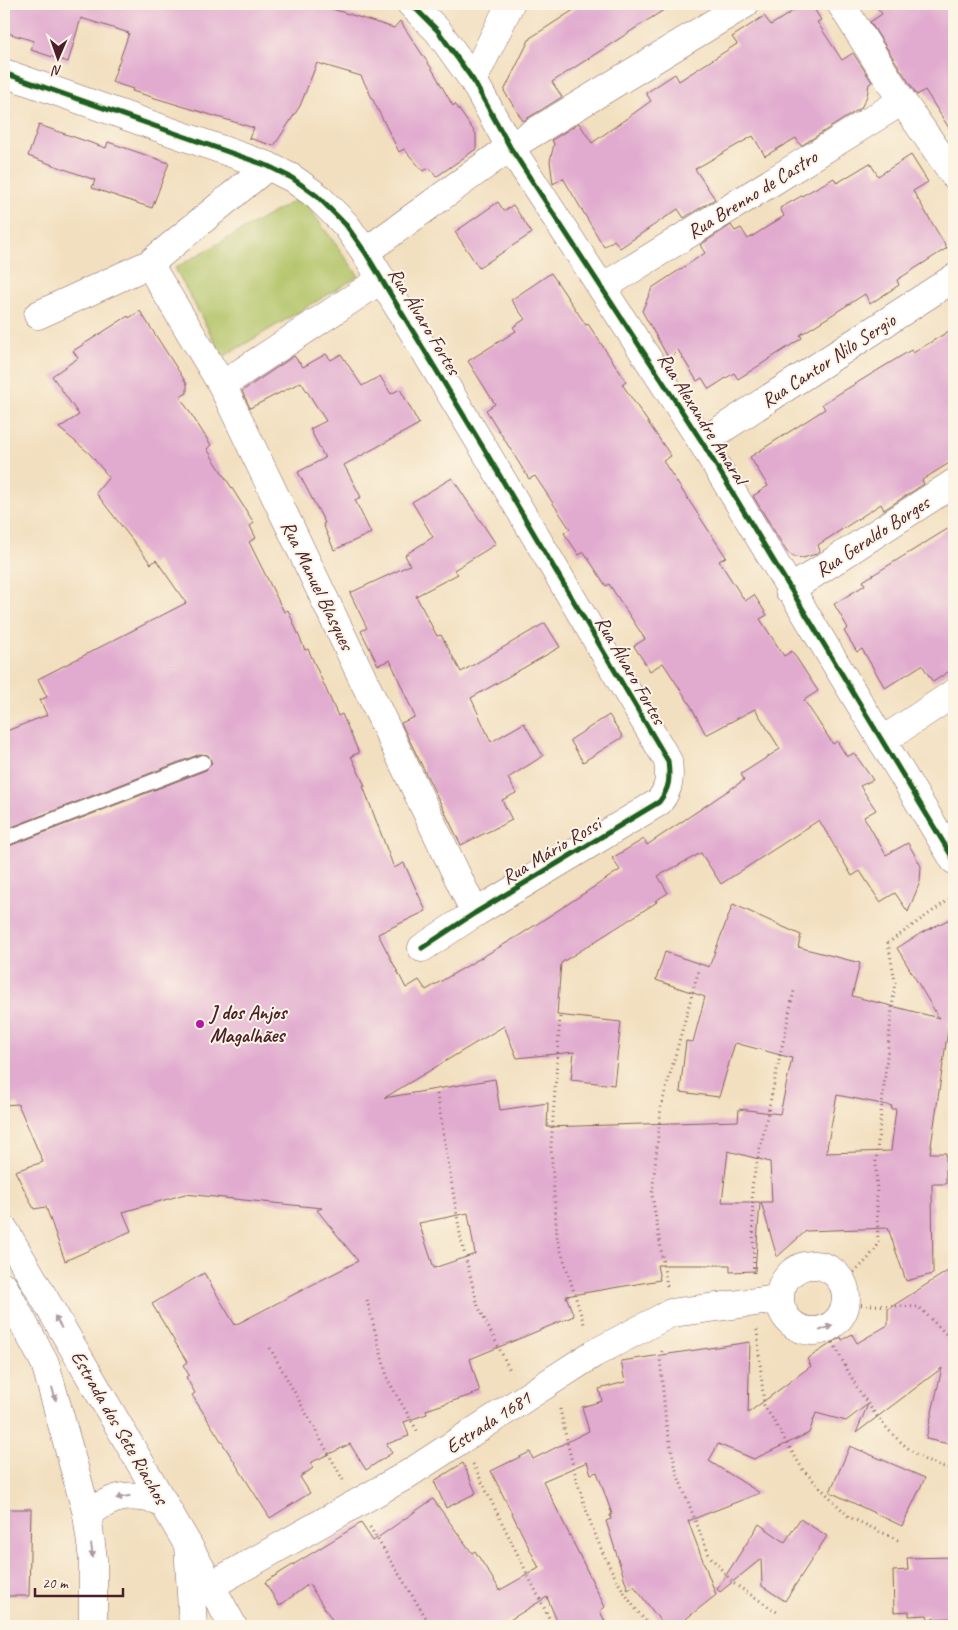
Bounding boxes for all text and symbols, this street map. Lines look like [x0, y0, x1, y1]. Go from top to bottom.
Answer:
north arrow [32, 32, 82, 82]
text: N [51, 62, 62, 79]
street label: Rua Brenno de Castro [683, 144, 823, 244]
street label: Rua Álvaro Fortes [383, 263, 468, 381]
street label: Rua Cantor Nilo Sergio [756, 307, 901, 413]
street label: Rua Alexandre Amaral [652, 348, 755, 492]
street label: Rua Geraldo Borges [811, 489, 936, 583]
street label: Rua Manuel Blasques [275, 516, 361, 656]
street label: Rua Álvaro Fortes [589, 612, 673, 731]
street label: Rua Mário Rossi [497, 810, 607, 890]
place label: J dos Anjos Magalhães [208, 1000, 288, 1048]
marker: J dos Anjos Magalhães [194, 1018, 206, 1030]
one-way arrow [54, 1315, 63, 1328]
one-way arrow [819, 1324, 834, 1332]
street label: Estrada dos Sete Riachos [65, 1346, 175, 1510]
street label: Estrada 1681 [441, 1385, 536, 1459]
one-way arrow [50, 1386, 58, 1401]
one-way arrow [115, 1493, 131, 1501]
one-way arrow [88, 1544, 96, 1560]
scale bar [35, 1565, 122, 1597]
text: 20 m [42, 1574, 69, 1593]

